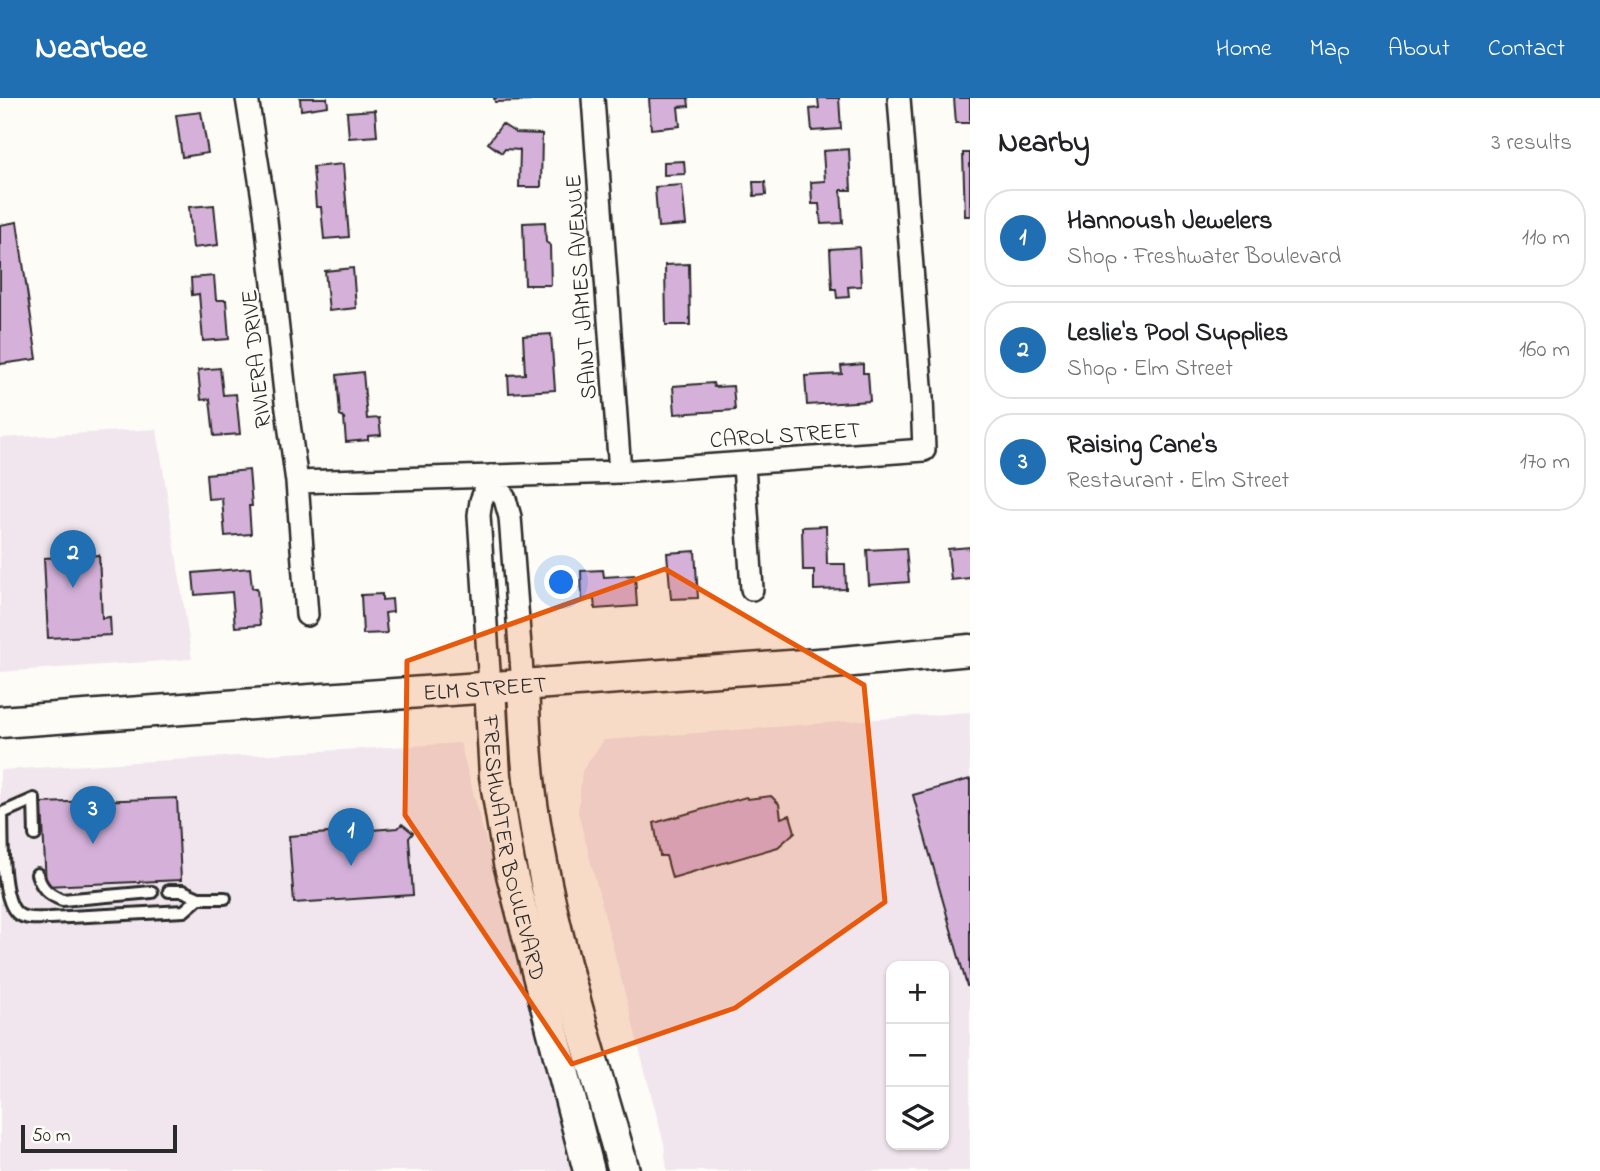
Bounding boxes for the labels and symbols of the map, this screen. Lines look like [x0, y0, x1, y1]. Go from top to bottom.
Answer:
street label: SAINT JAMES AVENUE [558, 173, 607, 400]
street label: RIVIERA DRIVE [234, 288, 281, 430]
street label: CAROL STREET [709, 415, 862, 458]
pin: 2 [50, 530, 96, 588]
your location [544, 565, 578, 599]
street label: ELM STREET [422, 669, 548, 711]
street label: FRESHWATER BOULEVARD [473, 713, 553, 984]
pin: 3 [70, 786, 116, 844]
pin: 1 [328, 808, 374, 866]
scale bar [21, 1122, 177, 1154]

